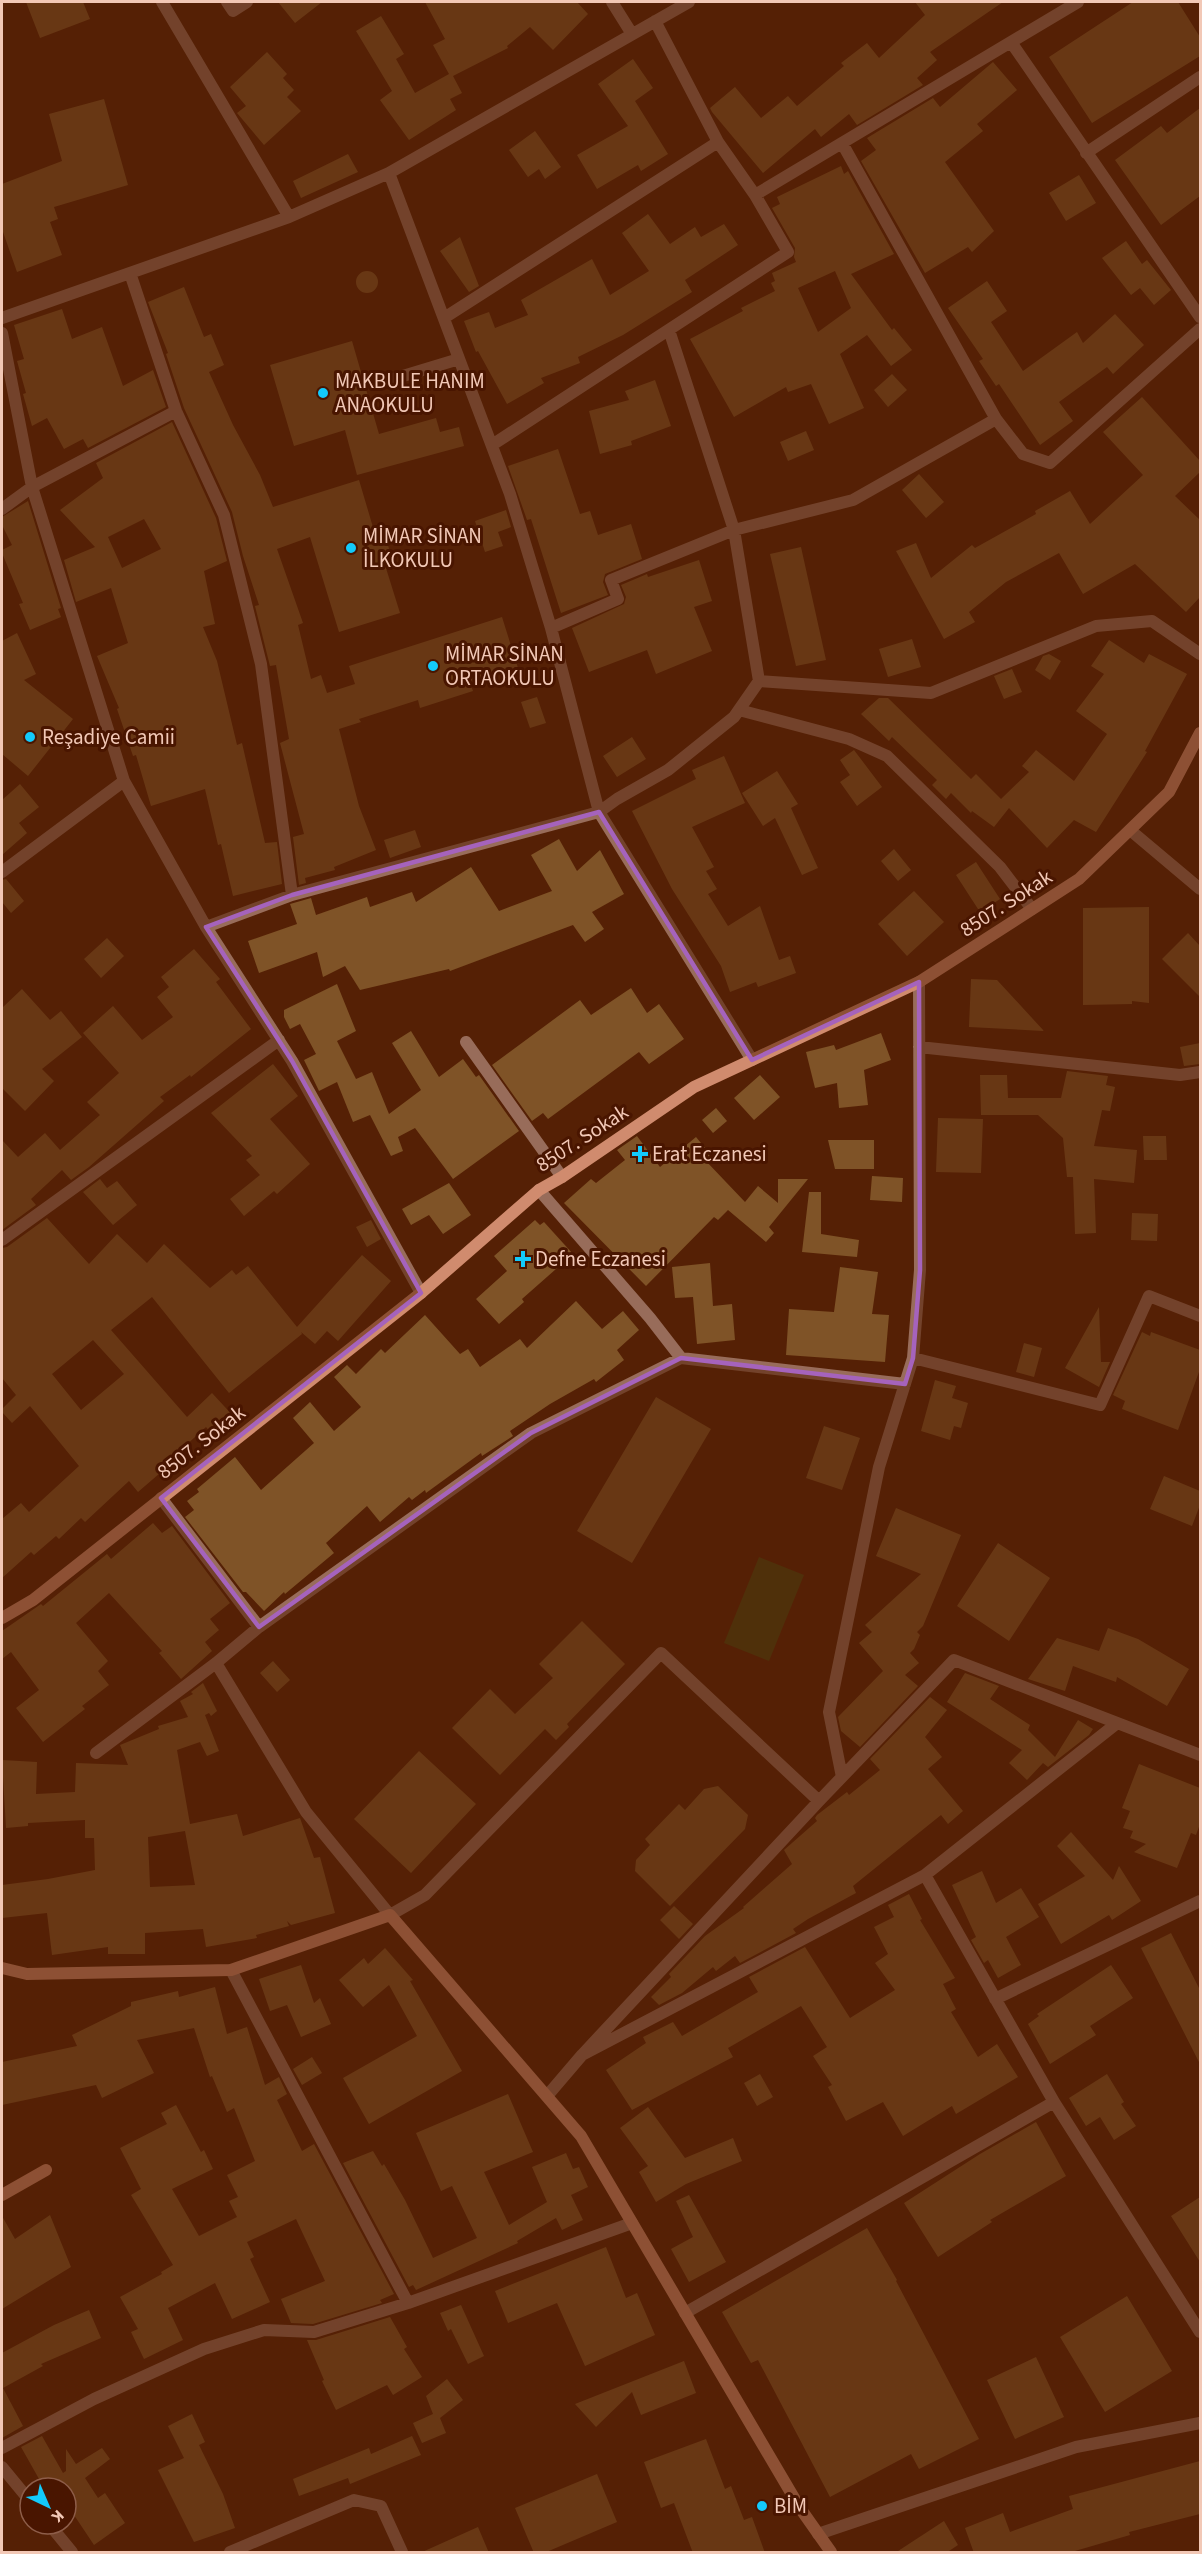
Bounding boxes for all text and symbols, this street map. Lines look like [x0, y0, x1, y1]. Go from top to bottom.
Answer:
place label: MAKBULE HANIM ANAOKULU [335, 366, 485, 420]
marker: MAKBULE HANIM ANAOKULU [316, 386, 330, 400]
place label: MİMAR SİNAN İLKOKULU [363, 521, 482, 575]
marker: MİMAR SİNAN İLKOKULU [344, 541, 358, 555]
place label: MİMAR SİNAN ORTAOKULU [445, 639, 564, 693]
marker: MİMAR SİNAN ORTAOKULU [426, 659, 440, 673]
place label: Reşadiye Camii [42, 722, 175, 752]
marker: Reşadiye Camii [23, 730, 37, 744]
street label: 8507. Sokak [954, 862, 1059, 944]
street label: 8507. Sokak [530, 1097, 635, 1179]
place label: Erat Eczanesi [652, 1139, 767, 1169]
marker: Erat Eczanesi [633, 1147, 647, 1161]
place label: Defne Eczanesi [535, 1244, 666, 1274]
marker: Defne Eczanesi [516, 1252, 530, 1266]
street label: 8507. Sokak [150, 1398, 252, 1486]
north arrow [18, 2476, 78, 2536]
place label: BİM [774, 2491, 807, 2521]
marker: BİM [755, 2499, 769, 2513]
text: K [46, 2505, 69, 2528]

